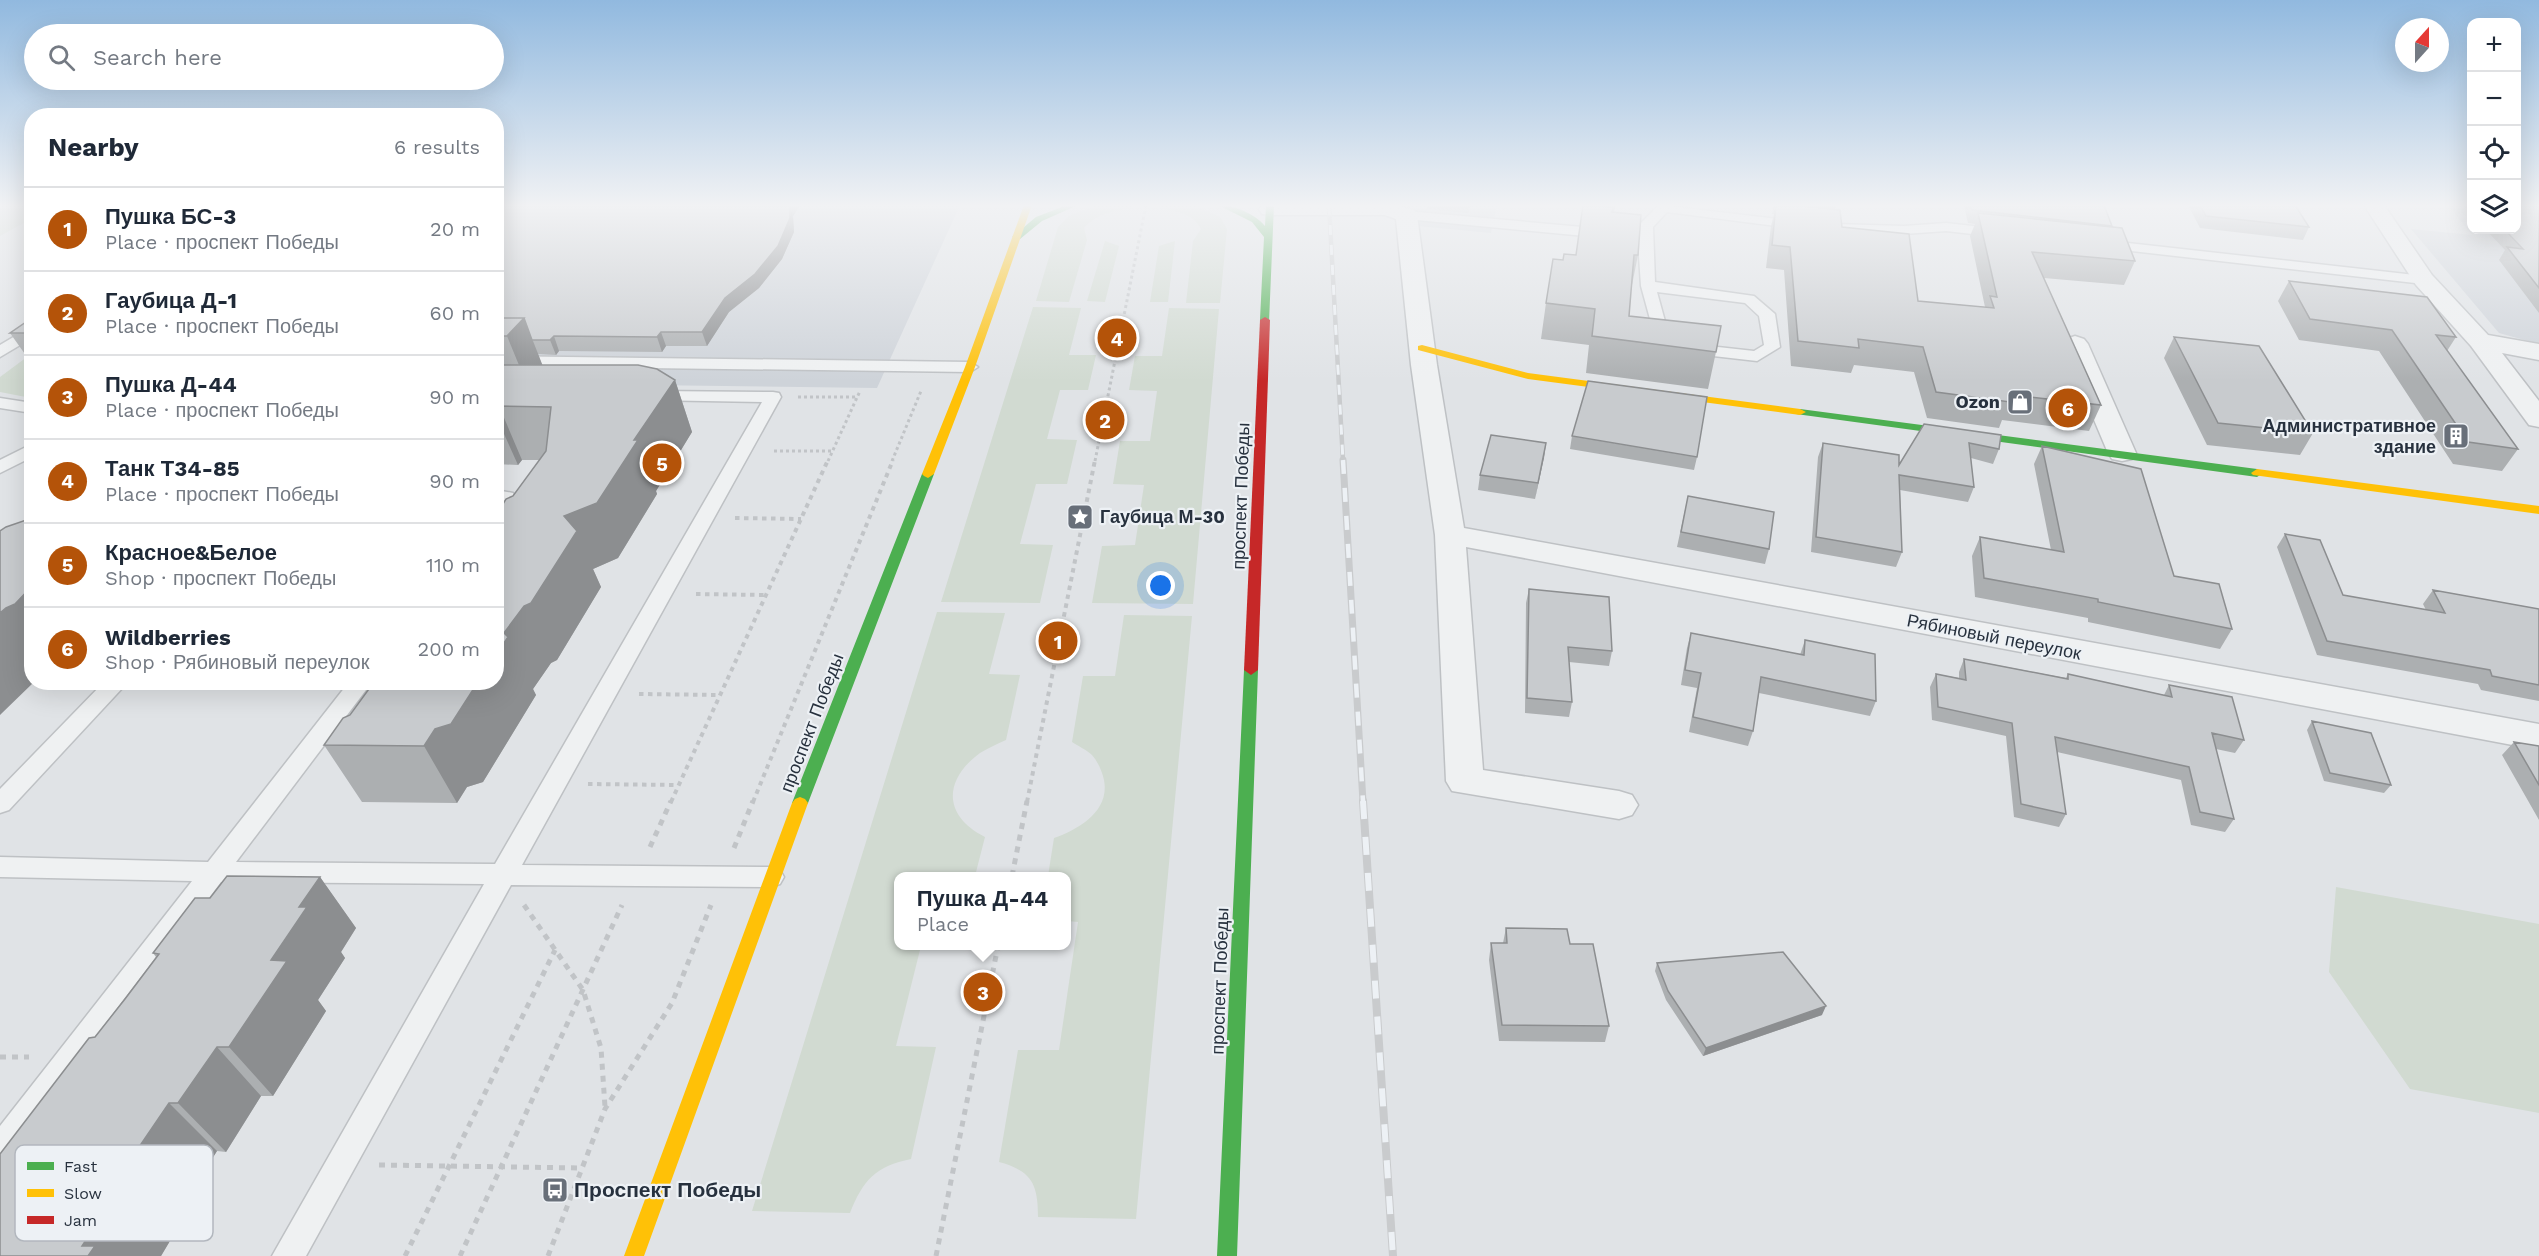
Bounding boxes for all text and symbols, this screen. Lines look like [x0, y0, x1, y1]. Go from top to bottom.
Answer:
north arrow [2395, 18, 2449, 72]
map controls [2467, 18, 2521, 234]
button: + [2467, 18, 2521, 72]
search box [24, 24, 504, 90]
icon: search [45, 41, 78, 74]
text: Search here [93, 45, 222, 70]
button: − [2467, 72, 2521, 126]
button: locate [2467, 126, 2521, 180]
text: Nearby [48, 132, 139, 162]
text: 6 results [394, 135, 480, 159]
button: layers [2467, 180, 2521, 234]
text: Пушка БС-3 [105, 204, 236, 229]
text: 1 [63, 217, 72, 241]
text: 20 m [430, 217, 480, 241]
text: Place · проспект Победы [105, 230, 339, 254]
text: Гаубица Д-1 [105, 288, 237, 313]
text: 2 [62, 301, 73, 325]
text: 60 m [430, 301, 480, 325]
text: Place · проспект Победы [105, 314, 339, 338]
pin: 4 [1098, 316, 1136, 360]
text: Пушка Д-44 [105, 372, 237, 397]
text: 3 [62, 385, 73, 409]
text: 90 m [429, 385, 480, 409]
pin: 6 [2048, 386, 2088, 430]
shop icon: Ozon [2005, 387, 2035, 417]
place label: Ozon [1956, 391, 2000, 412]
text: Place · проспект Победы [105, 398, 339, 422]
pin: 2 [1086, 398, 1124, 442]
place label: Административное здание [2263, 415, 2436, 457]
building icon: Административное здание [2441, 421, 2471, 451]
street label: проспект Победы [1227, 422, 1254, 570]
pin: 5 [642, 440, 682, 486]
text: Танк Т34-85 [105, 456, 240, 481]
text: 4 [61, 469, 74, 493]
text: 90 m [429, 469, 480, 493]
text: Place · проспект Победы [105, 482, 339, 506]
place icon: Гаубица М-30 [1065, 502, 1095, 532]
place label: Гаубица М-30 [1100, 506, 1225, 527]
text: Красное&Белое [105, 540, 277, 565]
text: 5 [62, 553, 73, 577]
text: 110 m [426, 553, 480, 577]
text: Shop · проспект Победы [105, 566, 336, 590]
your location [1146, 571, 1175, 600]
street label: Рябиновый переулок [1905, 609, 2083, 664]
pin: 1 [1038, 618, 1078, 664]
text: Wildberries [105, 625, 231, 650]
text: 6 [61, 637, 74, 661]
text: 200 m [418, 637, 480, 661]
text: Shop · Рябиновый переулок [105, 650, 370, 674]
street label: проспект Победы [775, 650, 848, 795]
popup [894, 872, 1071, 950]
text: Пушка Д-44 [917, 886, 1048, 911]
street label: проспект Победы [1206, 907, 1233, 1055]
text: Place [917, 912, 969, 936]
pin: 3 [964, 970, 1002, 1014]
legend [15, 1145, 213, 1241]
text: Fast [64, 1157, 97, 1176]
bus stop icon: Проспект Победы [540, 1175, 570, 1205]
place label: Проспект Победы [574, 1177, 761, 1202]
text: Slow [64, 1184, 102, 1203]
text: Jam [64, 1211, 97, 1230]

